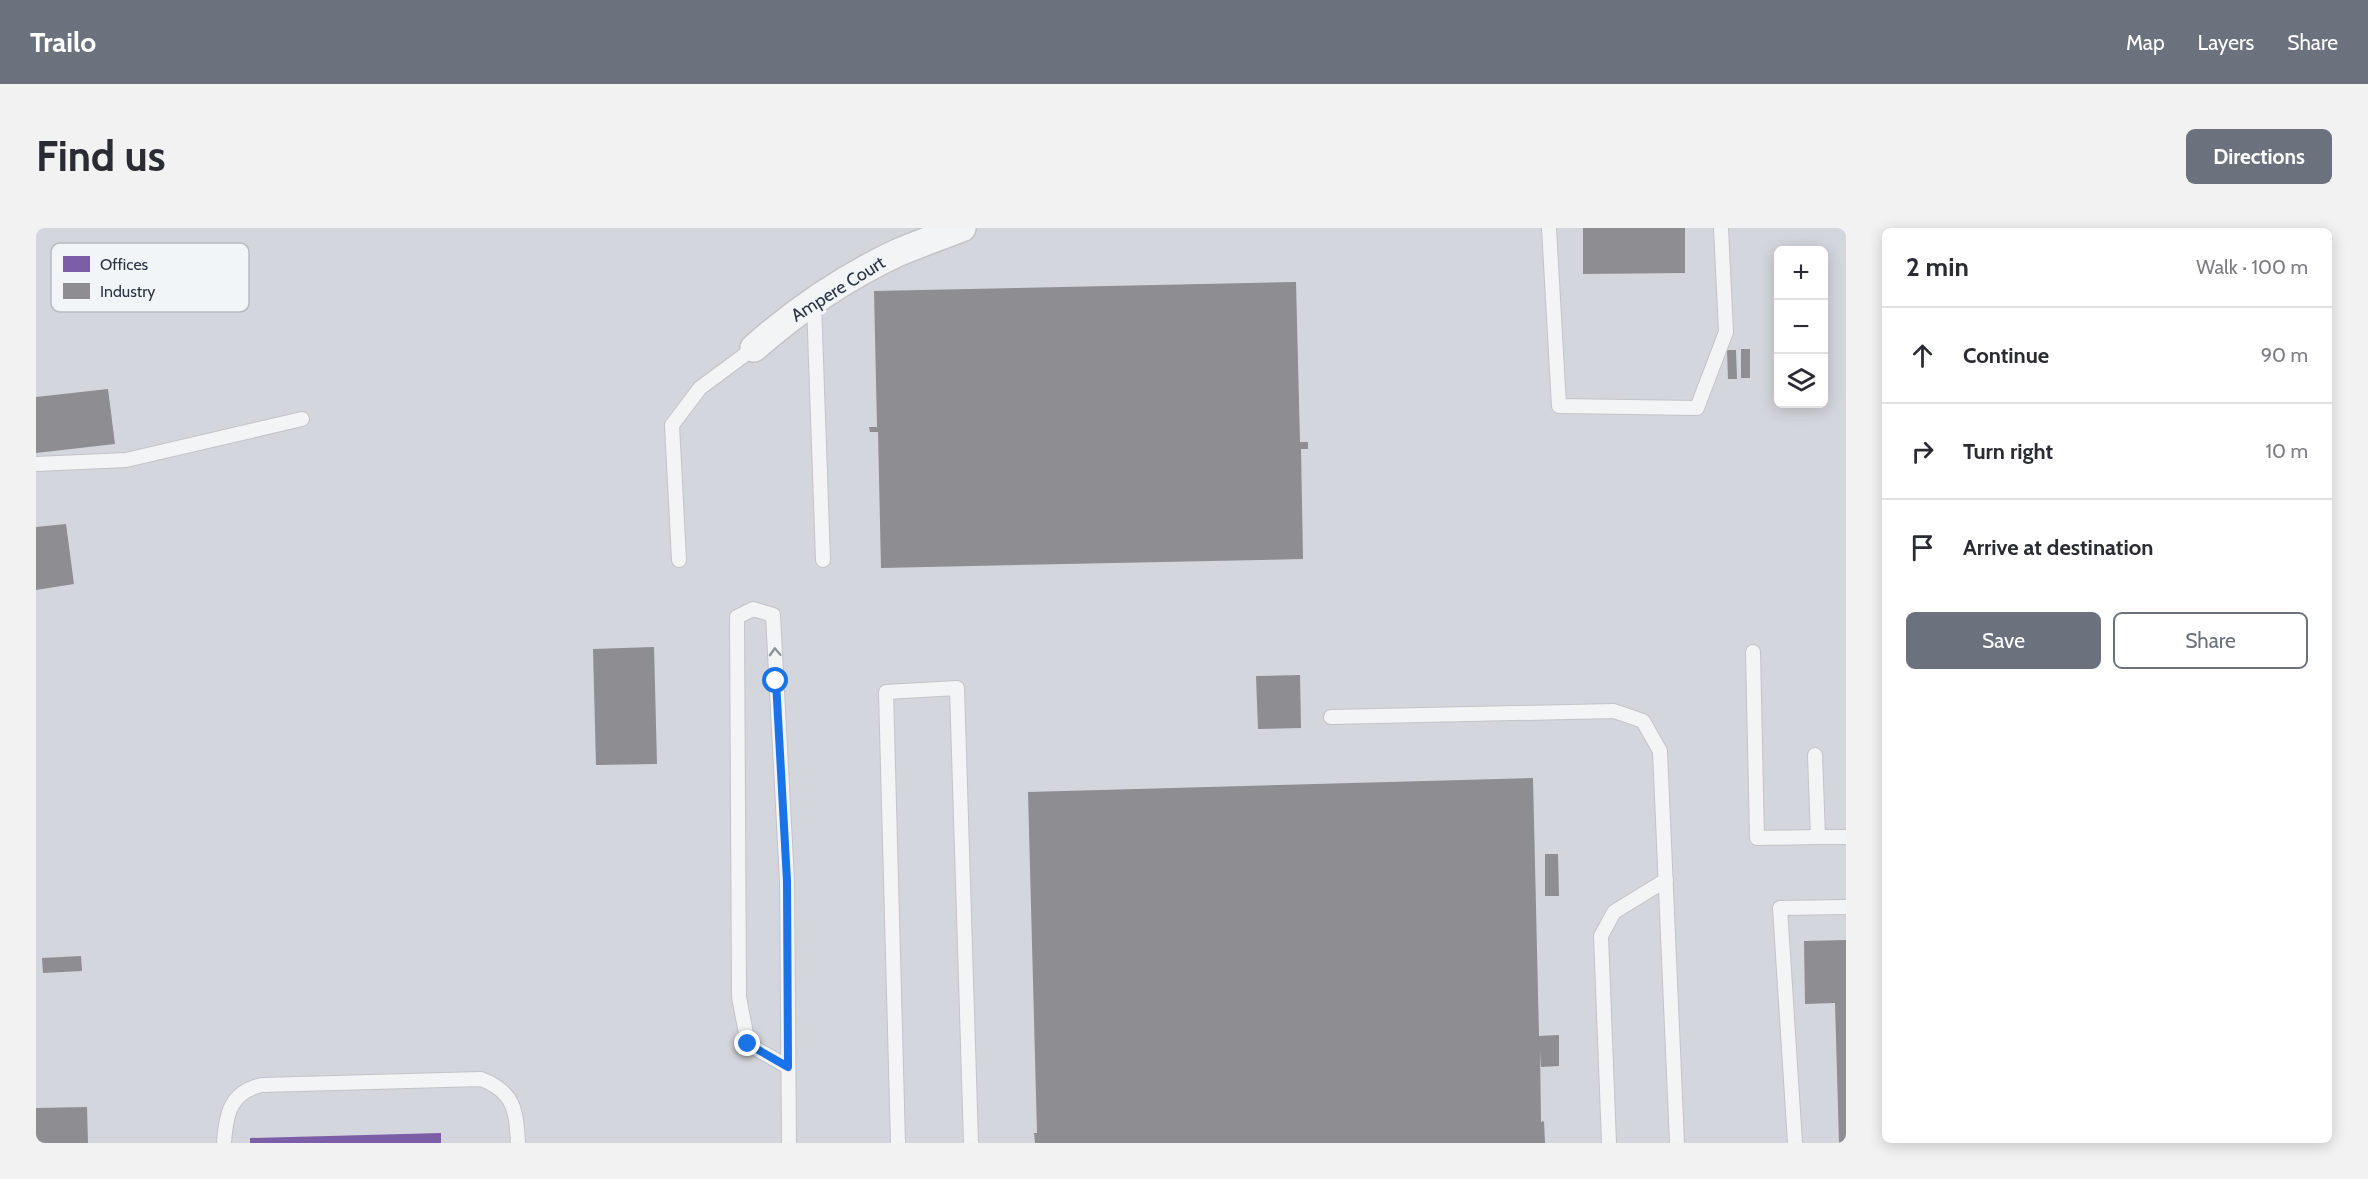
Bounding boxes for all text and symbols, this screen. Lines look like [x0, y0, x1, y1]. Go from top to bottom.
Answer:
text: Trailo [30, 25, 96, 59]
text: Map [2126, 30, 2165, 55]
text: Layers [2198, 30, 2254, 55]
text: Share [2287, 30, 2338, 55]
button: Directions [2186, 129, 2332, 184]
text: Find us [36, 130, 165, 182]
legend [51, 243, 249, 312]
map controls [1774, 246, 1828, 408]
button: + [1774, 246, 1828, 300]
street label: Ampere Court [787, 251, 889, 327]
text: 2 min [1906, 251, 1969, 283]
text: Offices [100, 255, 149, 274]
text: Walk · 100 m [2196, 255, 2308, 279]
text: Industry [100, 282, 155, 301]
button: − [1774, 300, 1828, 354]
icon: ahead [1906, 339, 1939, 372]
text: Continue [1963, 342, 2049, 369]
text: 90 m [2261, 343, 2308, 367]
button: layers [1774, 354, 1828, 408]
icon: right [1906, 435, 1939, 468]
text: Turn right [1963, 438, 2053, 465]
text: 10 m [2265, 439, 2308, 463]
icon: arrive [1906, 531, 1939, 564]
text: Arrive at destination [1963, 534, 2153, 561]
button: Save [1906, 612, 2101, 669]
button: Share [2113, 612, 2308, 669]
one-way arrow [768, 648, 781, 657]
route start [762, 667, 788, 693]
route end [734, 1030, 760, 1056]

